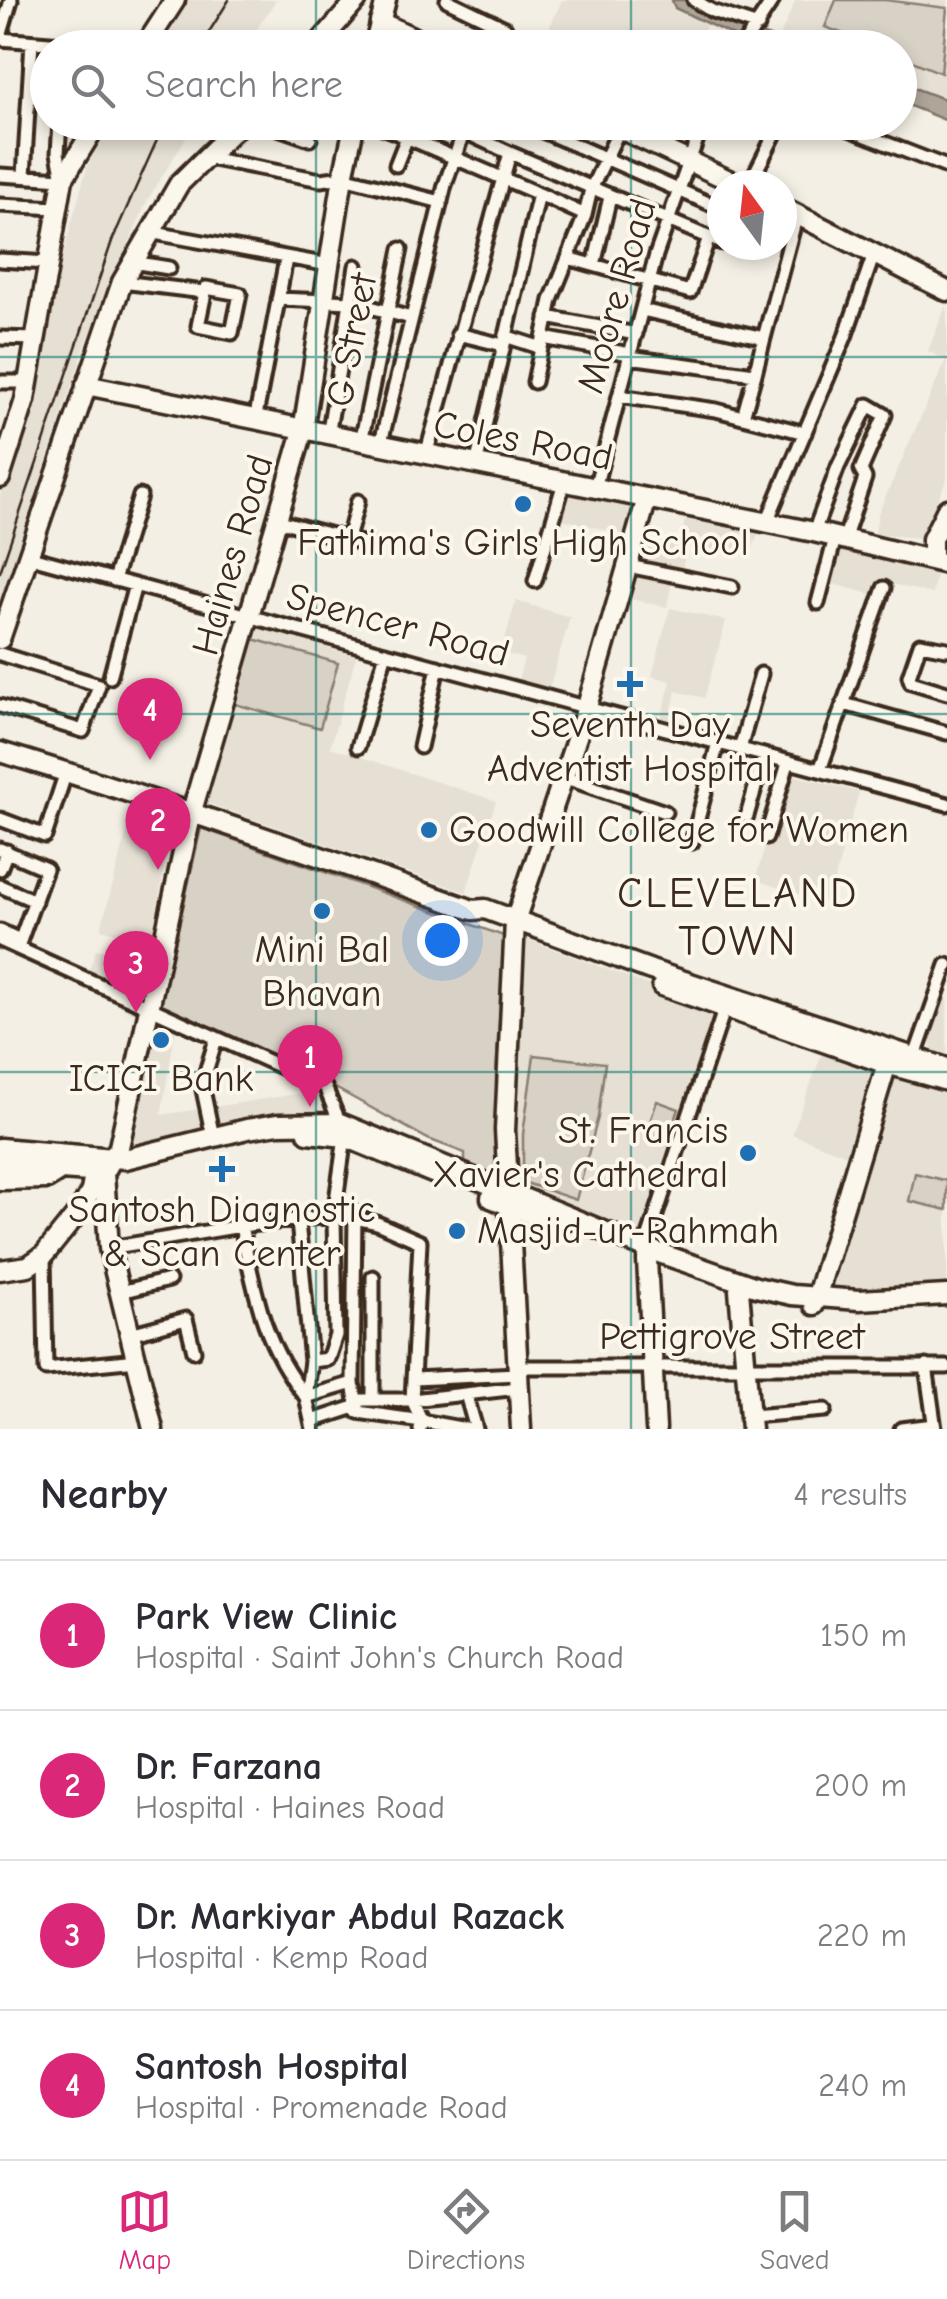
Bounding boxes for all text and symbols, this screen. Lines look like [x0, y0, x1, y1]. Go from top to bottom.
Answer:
search box [30, 30, 917, 140]
icon: search [65, 58, 120, 113]
text: Search here [145, 63, 343, 107]
north arrow [707, 170, 797, 260]
street label: Moore Road [568, 194, 666, 398]
street label: G Street [318, 268, 387, 410]
street label: Coles Road [430, 402, 616, 480]
street label: Haines Road [183, 450, 283, 660]
marker: Fathima's Girls High School [512, 493, 534, 515]
place label: Fathima's Girls High School [297, 521, 749, 565]
street label: Spencer Road [282, 574, 514, 676]
marker: Seventh Day Adventist Hospital [617, 671, 643, 697]
pin: 4 [118, 678, 182, 760]
place label: Seventh Day Adventist Hospital [487, 703, 773, 791]
pin: 2 [126, 788, 190, 870]
place label: Goodwill College for Women [449, 808, 909, 852]
marker: Goodwill College for Women [418, 819, 440, 841]
district label: CLEVELAND TOWN [617, 869, 859, 966]
marker: Mini Bal Bhavan [311, 900, 333, 922]
your location [417, 915, 468, 966]
place label: Mini Bal Bhavan [255, 928, 389, 1016]
pin: 3 [104, 930, 168, 1013]
pin: 1 [278, 1024, 342, 1107]
marker: ICICI Bank [150, 1029, 172, 1051]
place label: ICICI Bank [69, 1057, 254, 1101]
place label: St. Francis Xavier's Cathedral [432, 1109, 728, 1197]
marker: St. Francis Xavier's Cathedral [737, 1142, 759, 1164]
marker: Santosh Diagnostic & Scan Center [209, 1156, 235, 1182]
place label: Santosh Diagnostic & Scan Center [69, 1188, 375, 1276]
place label: Masjid-ur-Rahmah [477, 1209, 779, 1253]
marker: Masjid-ur-Rahmah [446, 1220, 468, 1242]
street label: Pettigrove Street [599, 1315, 866, 1359]
text: Nearby [40, 1470, 167, 1519]
text: 4 results [794, 1476, 907, 1513]
text: Park View Clinic [135, 1595, 397, 1639]
text: 1 [66, 1617, 79, 1654]
text: 150 m [820, 1617, 907, 1654]
text: Hospital · Saint John's Church Road [135, 1639, 624, 1676]
text: Dr. Farzana [135, 1745, 322, 1789]
text: 2 [65, 1767, 80, 1804]
text: 200 m [814, 1767, 907, 1804]
text: Hospital · Haines Road [135, 1789, 445, 1826]
text: Dr. Markiyar Abdul Razack [135, 1895, 564, 1939]
text: 3 [65, 1917, 80, 1954]
text: 220 m [817, 1917, 907, 1954]
text: Hospital · Kemp Road [135, 1939, 428, 1976]
text: Santosh Hospital [135, 2045, 408, 2089]
text: 4 [65, 2067, 80, 2104]
text: 240 m [818, 2067, 907, 2104]
text: Hospital · Promenade Road [135, 2089, 508, 2126]
tab: Map [117, 2184, 172, 2276]
tab: Directions [407, 2184, 525, 2276]
tab: Saved [760, 2184, 830, 2276]

